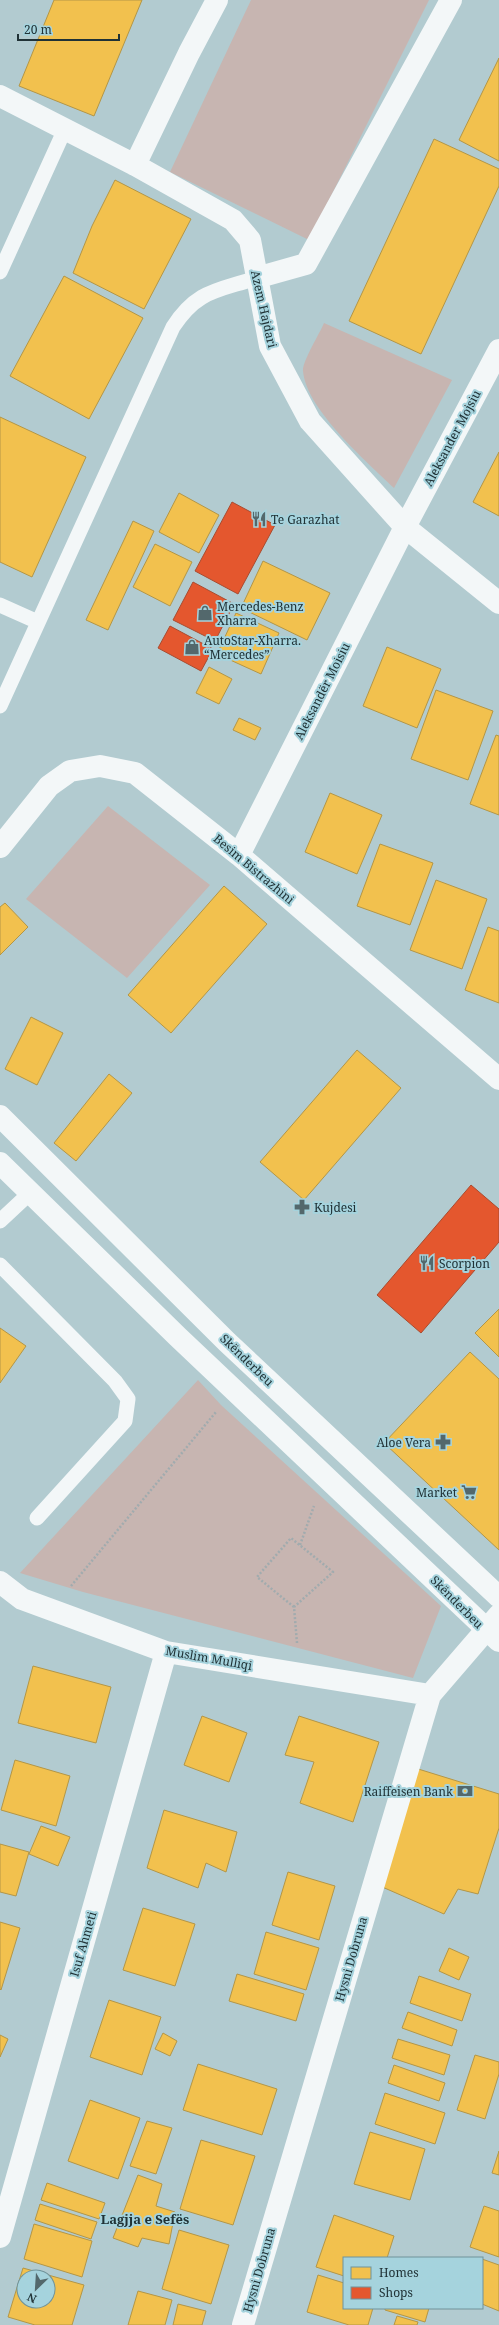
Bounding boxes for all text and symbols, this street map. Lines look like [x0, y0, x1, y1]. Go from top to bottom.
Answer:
scale bar [18, 16, 119, 42]
text: 20 m [24, 21, 52, 38]
street label: Azem Hajdari [247, 269, 281, 350]
street label: Aleksander Mojsiu [419, 387, 485, 489]
restaurant icon: Te Garazhat [250, 510, 268, 528]
place label: Te Garazhat [271, 511, 340, 528]
place label: Mercedes-Benz Xharra [217, 598, 304, 629]
shop icon: Mercedes-Benz Xharra [196, 604, 214, 622]
place label: AutoStar-Xharra. “Mercedes” [204, 632, 301, 663]
shop icon: AutoStar-Xharra. “Mercedes” [183, 638, 201, 656]
street label: Aleksandër Moisiu [290, 639, 354, 743]
street label: Besim Bistrazhini [210, 830, 298, 908]
pharmacy icon: Kujdesi [293, 1198, 311, 1216]
place label: Kujdesi [314, 1199, 357, 1216]
restaurant icon: Scorpion [418, 1254, 436, 1272]
place label: Scorpion [439, 1255, 490, 1272]
street label: Skënderbeu [217, 1330, 278, 1390]
pharmacy icon: Aloe Vera [434, 1433, 452, 1451]
place label: Aloe Vera [376, 1434, 431, 1451]
supermarket icon: Market [460, 1483, 478, 1501]
place label: Market [416, 1484, 457, 1501]
street label: Skënderbeu [427, 1572, 487, 1632]
street label: Muslim Mulliqi [164, 1642, 254, 1674]
bank icon: Raiffeisen Bank [456, 1782, 474, 1800]
place label: Raiffeisen Bank [364, 1783, 454, 1800]
street label: Isuf Ahmeti [66, 1909, 100, 1978]
street label: Hysni Dobruna [331, 1915, 371, 2003]
district label: Lagjja e Sefës [101, 2210, 189, 2228]
street label: Hysni Dobruna [239, 2226, 279, 2314]
legend [343, 2257, 483, 2309]
text: Homes [379, 2264, 419, 2281]
north arrow [16, 2269, 56, 2309]
text: Shops [379, 2284, 413, 2301]
text: N [24, 2290, 39, 2307]

